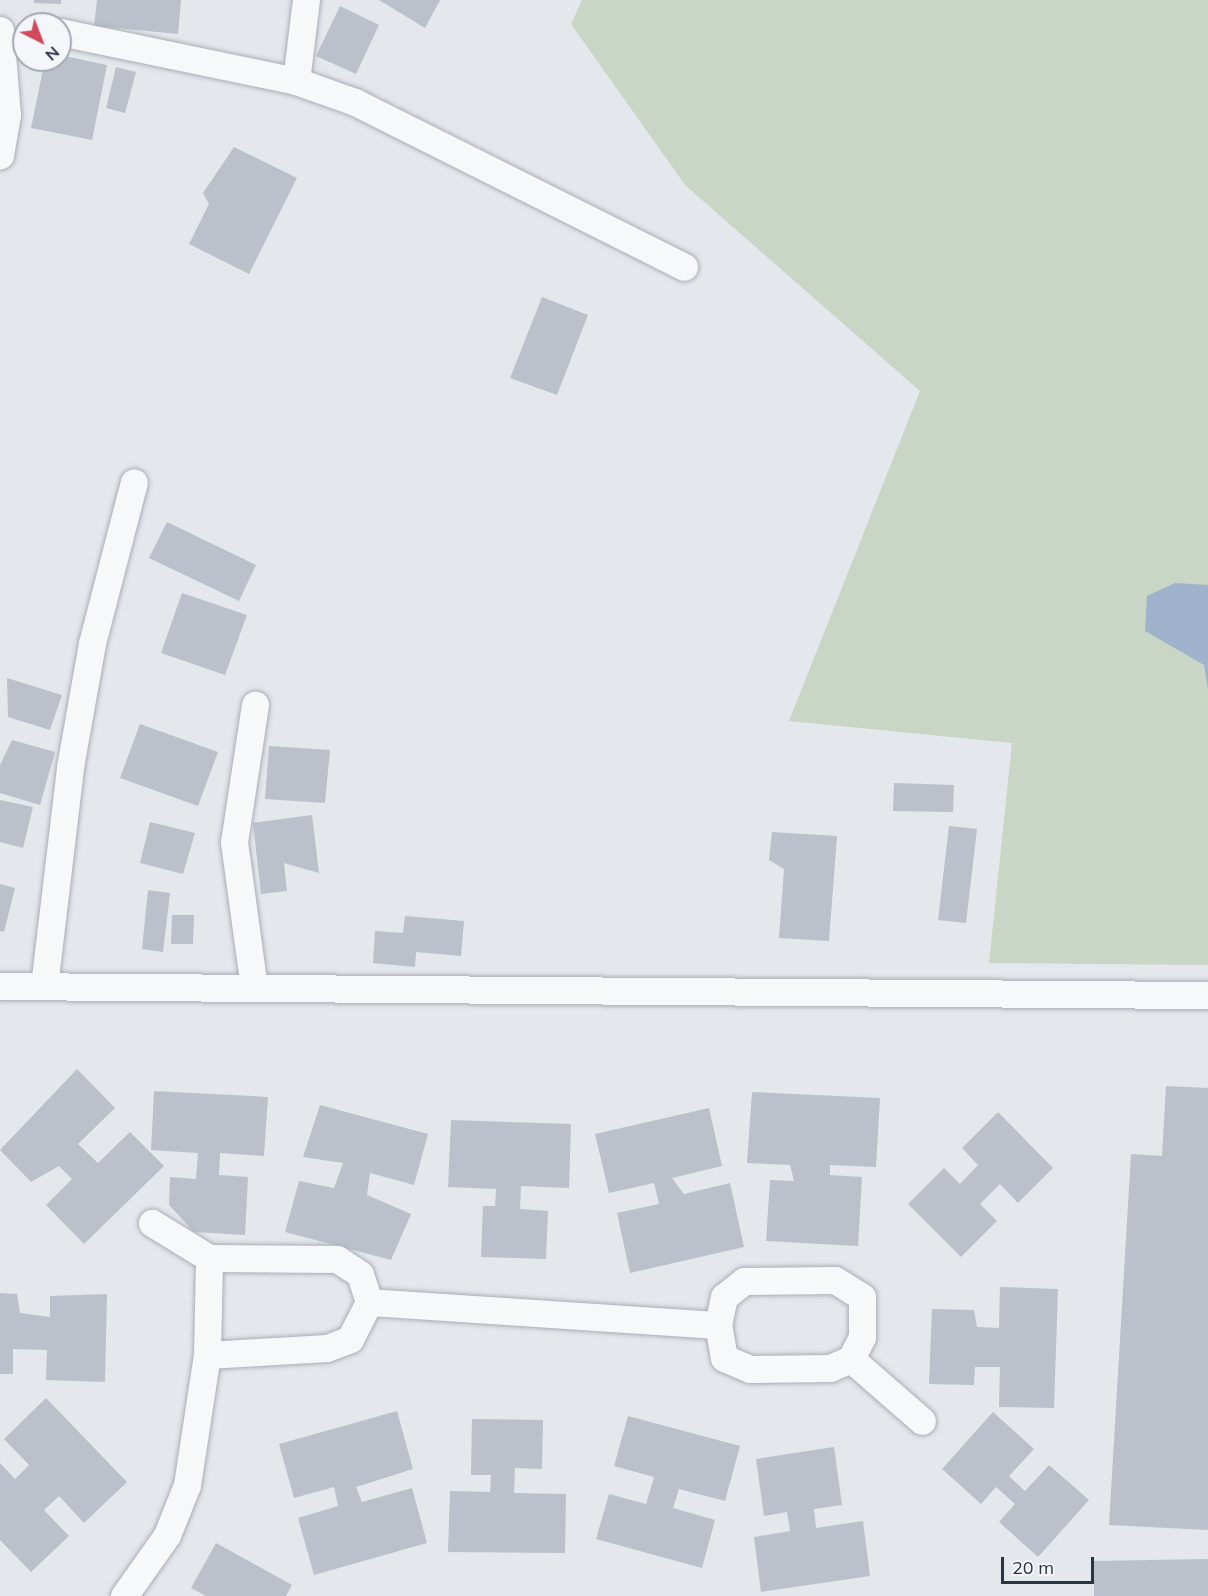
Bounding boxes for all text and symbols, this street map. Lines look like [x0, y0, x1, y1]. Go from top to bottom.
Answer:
north arrow [12, 12, 72, 72]
text: N [42, 42, 64, 65]
scale bar [1004, 1545, 1097, 1583]
text: 20 m [1012, 1556, 1054, 1579]

